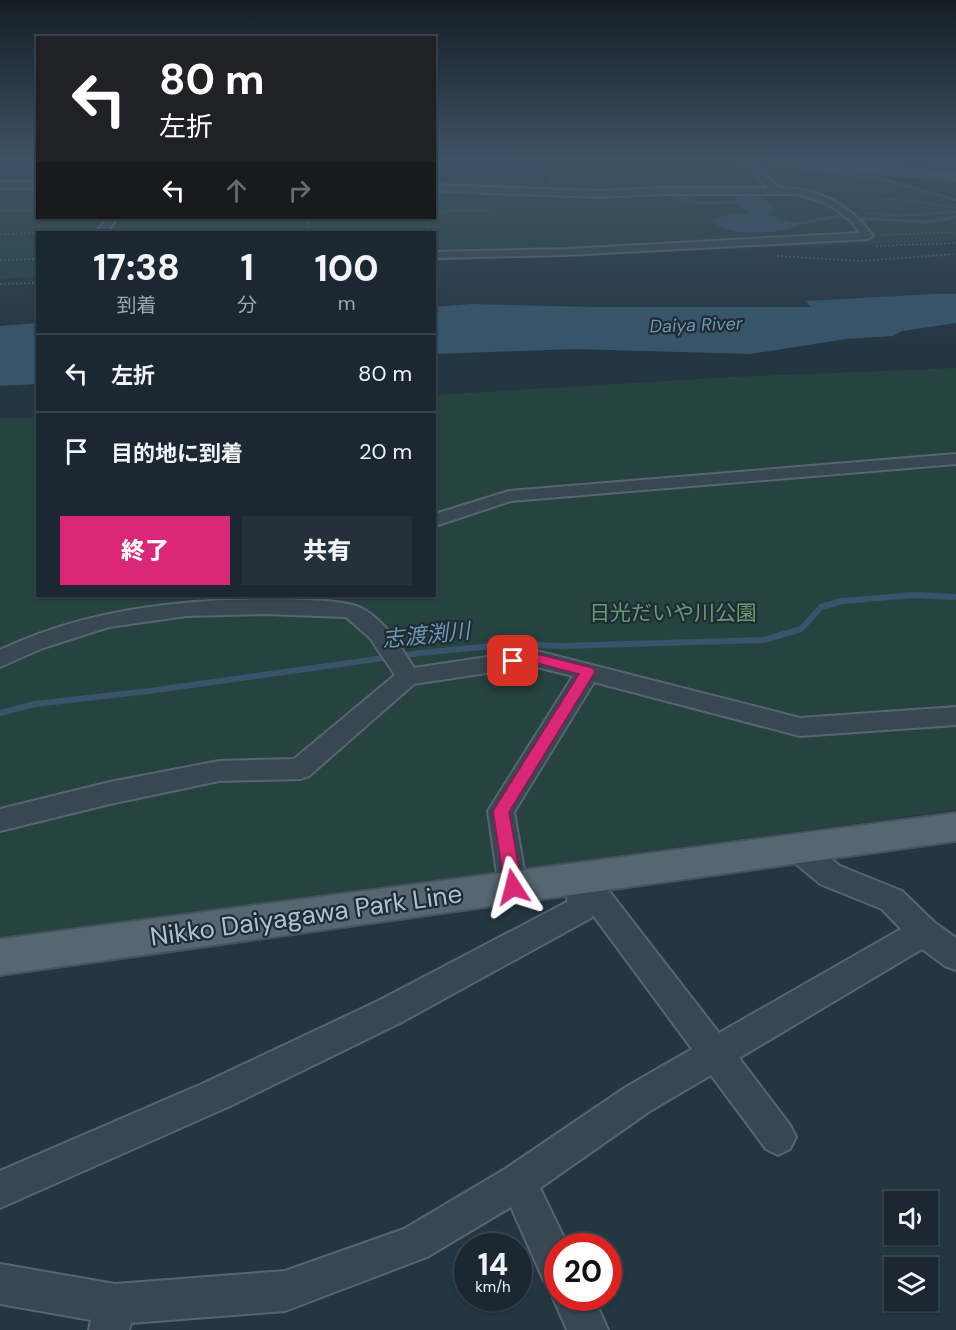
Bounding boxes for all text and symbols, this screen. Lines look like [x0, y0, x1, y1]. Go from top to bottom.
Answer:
text: 80 m [159, 52, 265, 107]
icon: left [60, 60, 138, 138]
text: 左折 [159, 109, 213, 144]
icon: left [157, 174, 190, 207]
icon: ahead [220, 174, 253, 207]
icon: right [283, 174, 316, 207]
text: 17:38 [93, 244, 180, 291]
text: 1 [241, 244, 254, 291]
text: 100 [315, 245, 379, 292]
text: m [338, 290, 356, 316]
text: 到着 [117, 292, 157, 318]
text: 分 [237, 292, 257, 318]
water label: Daiya River [649, 311, 744, 339]
icon: left [60, 357, 93, 390]
text: 80 m [358, 359, 412, 388]
text: 左折 [111, 361, 155, 390]
icon: arrive [60, 435, 93, 468]
text: 20 m [359, 437, 412, 466]
text: 目的地に到着 [111, 439, 243, 468]
button: 終了 [60, 516, 230, 585]
button: 共有 [242, 516, 412, 585]
park label: 日光だいや川公園 [589, 599, 757, 627]
water label: 志渡渕川 [381, 616, 473, 654]
pin [487, 635, 538, 686]
icon: arrive [496, 644, 529, 677]
position arrow [481, 855, 545, 919]
street label: Nikko Daiyagawa Park Line [148, 876, 464, 954]
map controls [884, 1191, 938, 1311]
button: sound [884, 1191, 938, 1245]
speed limit sign: 20 [544, 1233, 622, 1311]
text: 14 [478, 1245, 508, 1284]
button: layers [884, 1257, 938, 1311]
text: km/h [475, 1277, 511, 1297]

